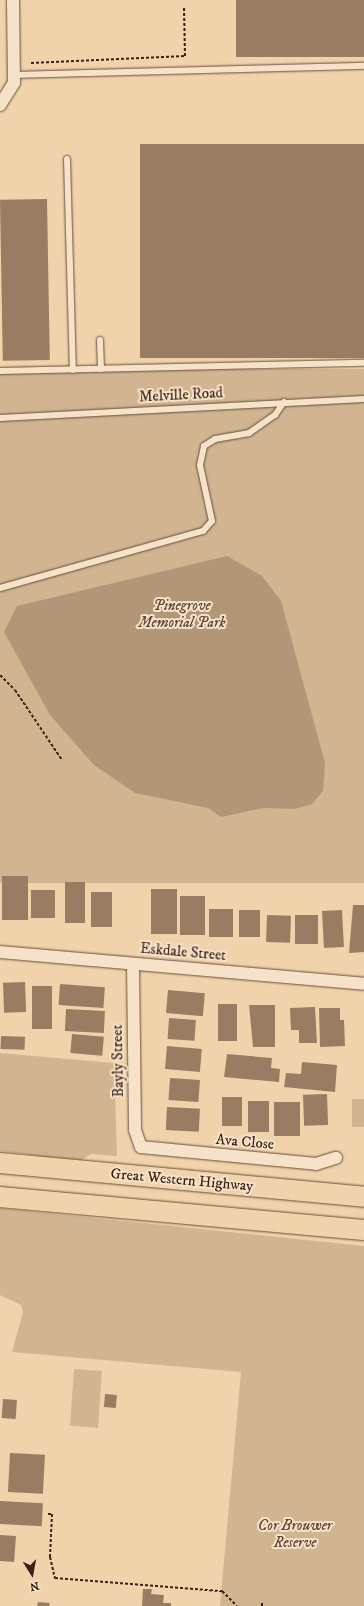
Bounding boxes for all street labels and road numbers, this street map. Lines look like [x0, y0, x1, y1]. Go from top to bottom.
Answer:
street label: Melville Road [139, 384, 223, 406]
street label: Eskdale Street [139, 939, 227, 965]
street label: Bayly Street [108, 1024, 128, 1098]
street label: Ava Close [215, 1130, 275, 1154]
street label: Great Western Highway [110, 1165, 254, 1195]

